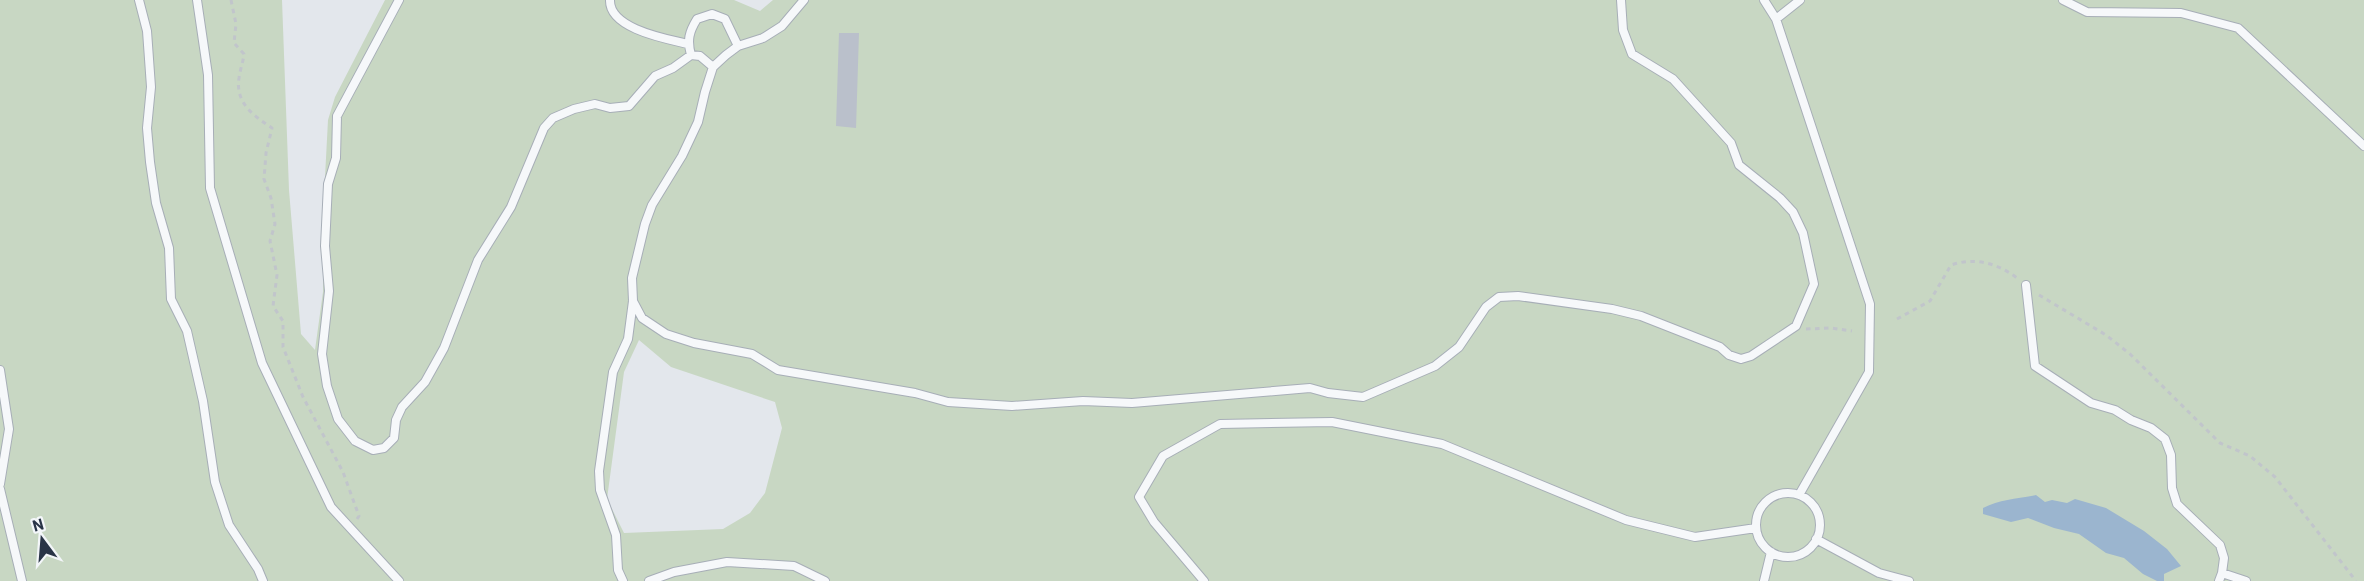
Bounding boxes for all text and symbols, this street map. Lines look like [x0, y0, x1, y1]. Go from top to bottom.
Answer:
north arrow [12, 509, 72, 569]
text: N [30, 514, 45, 535]

